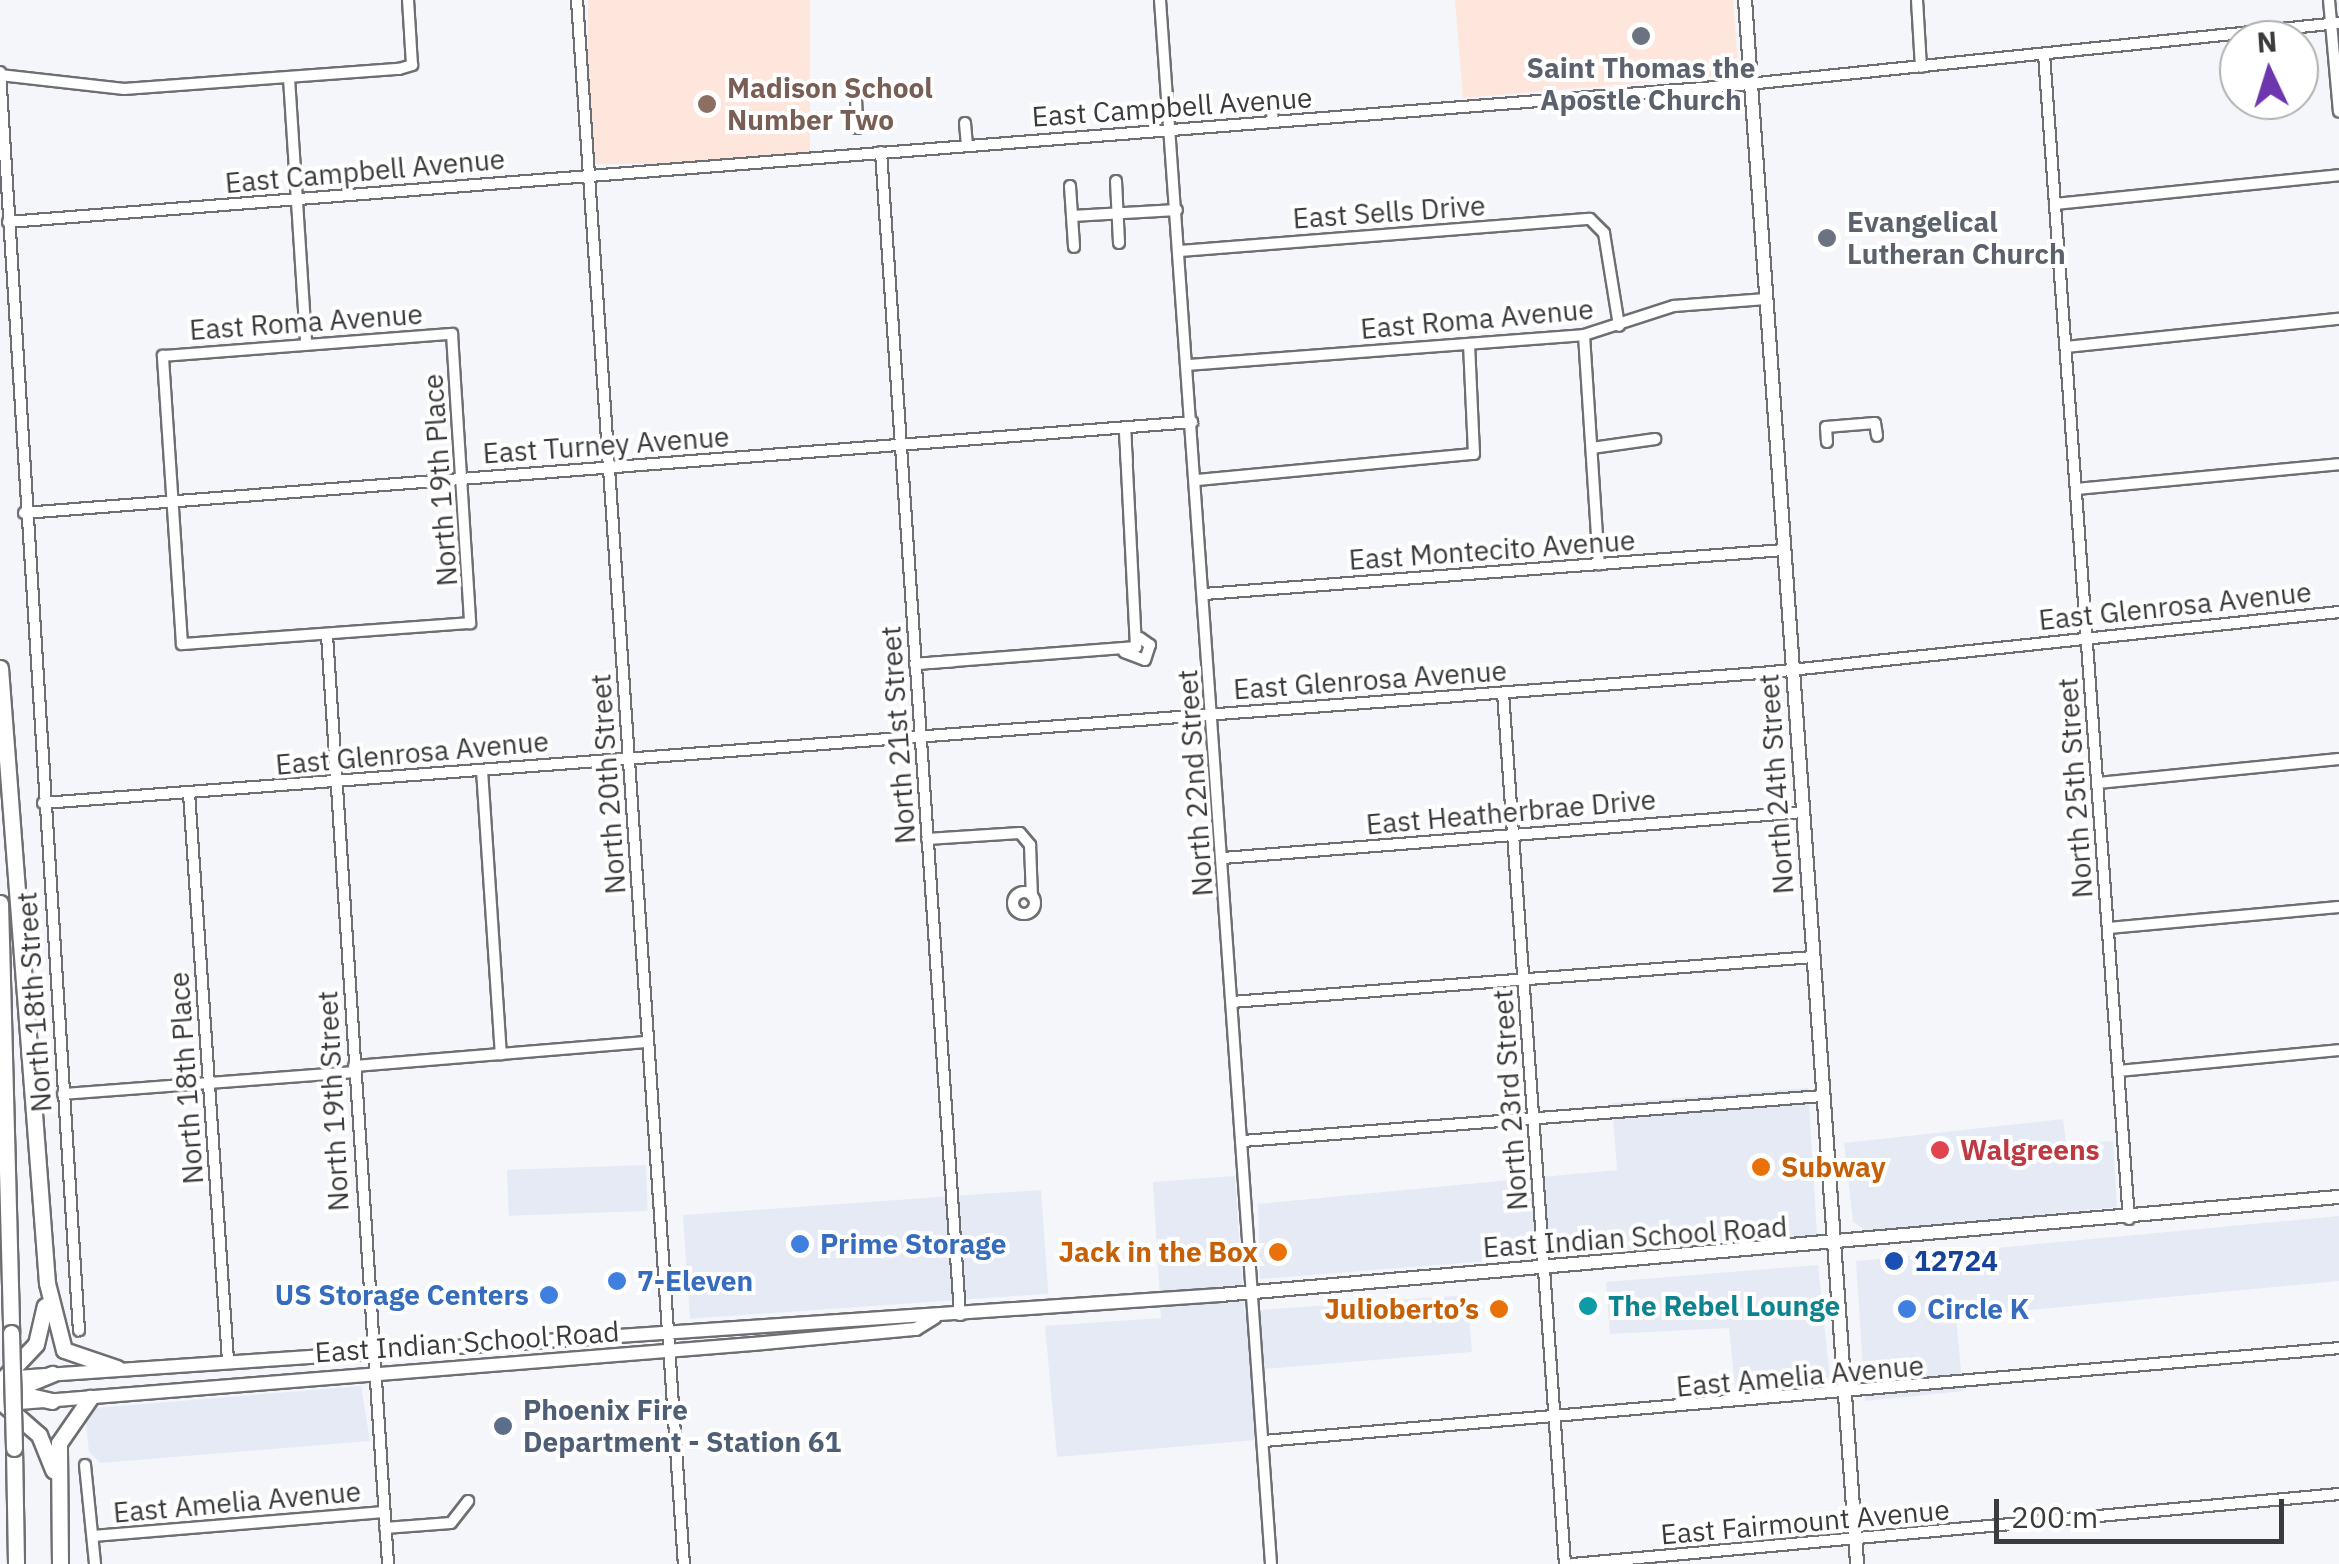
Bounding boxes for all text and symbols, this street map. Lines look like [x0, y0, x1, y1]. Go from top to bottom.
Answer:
north arrow [2219, 20, 2319, 120]
text: N [2256, 22, 2278, 61]
marker: Saint Thomas the Apostle Church [1630, 25, 1652, 47]
place label: Saint Thomas the Apostle Church [1526, 51, 1756, 117]
place label: Madison School Number Two [727, 71, 933, 137]
street label: East Campbell Avenue [1031, 80, 1313, 134]
marker: Madison School Number Two [696, 93, 718, 115]
street label: East Campbell Avenue [224, 142, 506, 200]
street label: East Sells Drive [1292, 189, 1486, 235]
place label: Evangelical Lutheran Church [1847, 205, 2066, 271]
marker: Evangelical Lutheran Church [1816, 227, 1838, 249]
street label: East Roma Avenue [1359, 292, 1595, 346]
street label: East Roma Avenue [188, 297, 424, 347]
street label: North 19th Place [416, 373, 464, 587]
street label: East Turney Avenue [482, 420, 730, 470]
street label: East Montecito Avenue [1348, 523, 1636, 577]
street label: East Glenrosa Avenue [2037, 575, 2313, 637]
street label: North 21st Street [874, 625, 922, 845]
street label: East Glenrosa Avenue [1232, 654, 1508, 706]
street label: North 22nd Street [1170, 668, 1220, 898]
street label: North 20th Street [584, 673, 632, 895]
street label: North 24th Street [1752, 673, 1800, 895]
street label: North 25th Street [2051, 677, 2099, 899]
street label: East Glenrosa Avenue [274, 724, 550, 782]
street label: East Heatherbrae Drive [1365, 783, 1657, 841]
street label: North 18th Street [10, 891, 58, 1113]
street label: North 18th Place [162, 971, 210, 1185]
street label: North 23rd Street [1486, 988, 1534, 1212]
street label: North 19th Street [310, 990, 356, 1212]
place label: Walgreens [1960, 1133, 2100, 1167]
marker: Walgreens [1929, 1139, 1951, 1161]
place label: Subway [1781, 1150, 1886, 1184]
marker: Subway [1750, 1156, 1772, 1178]
street label: East Indian School Road [1482, 1210, 1788, 1264]
place label: Prime Storage [820, 1227, 1006, 1261]
marker: Prime Storage [789, 1233, 811, 1255]
place label: Jack in the Box [1058, 1235, 1258, 1269]
marker: Jack in the Box [1267, 1241, 1289, 1263]
place label: 12724 [1914, 1244, 1998, 1278]
marker: 12724 [1883, 1250, 1905, 1272]
place label: 7-Eleven [637, 1264, 753, 1298]
marker: 7-Eleven [606, 1270, 628, 1292]
place label: US Storage Centers [275, 1278, 529, 1312]
marker: US Storage Centers [538, 1284, 560, 1306]
place label: The Rebel Lounge [1608, 1289, 1840, 1323]
place label: Julioberto’s [1324, 1292, 1479, 1326]
place label: Circle K [1927, 1292, 2029, 1326]
marker: The Rebel Lounge [1577, 1295, 1599, 1317]
marker: Julioberto’s [1488, 1298, 1510, 1320]
marker: Circle K [1896, 1298, 1918, 1320]
street label: East Indian School Road [314, 1315, 620, 1369]
street label: East Amelia Avenue [1675, 1348, 1925, 1404]
place label: Phoenix Fire Department - Station 61 [523, 1393, 841, 1459]
marker: Phoenix Fire Department - Station 61 [492, 1415, 514, 1437]
street label: East Amelia Avenue [112, 1474, 362, 1530]
scale bar [1999, 1479, 2289, 1541]
street label: East Fairmount Avenue [1659, 1493, 1951, 1551]
text: 200 m [2011, 1497, 2098, 1536]

